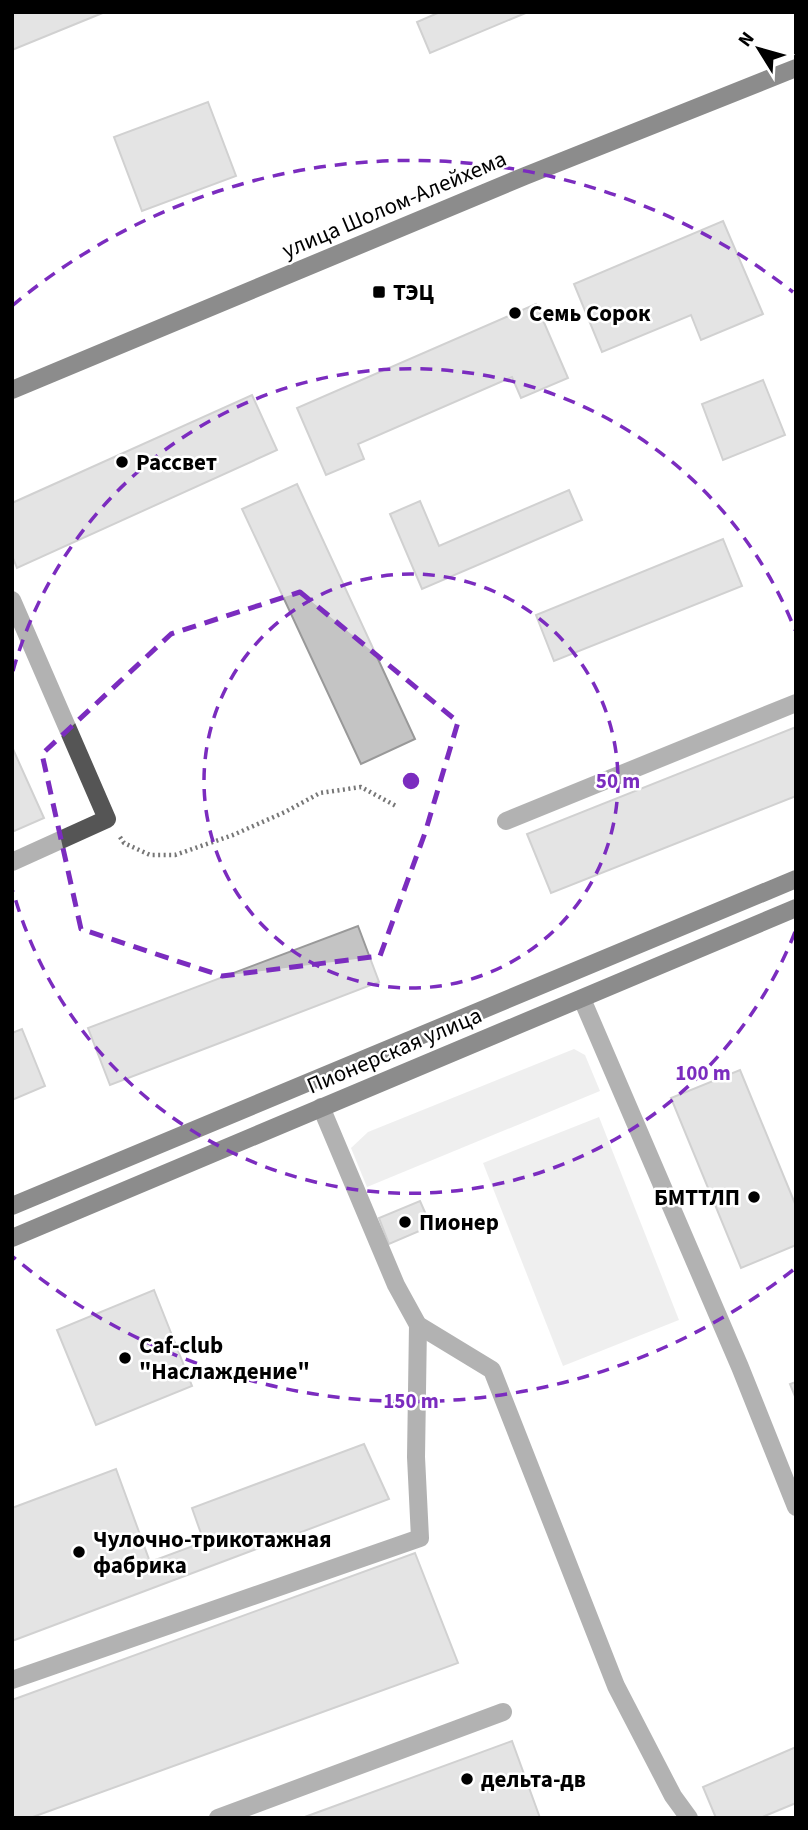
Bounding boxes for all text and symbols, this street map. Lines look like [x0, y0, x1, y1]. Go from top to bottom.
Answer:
north arrow [724, 14, 794, 84]
text: N [732, 26, 761, 53]
street label: улица Шолом-Алейхема [277, 142, 512, 267]
place label: ТЭЦ [393, 276, 435, 309]
marker: ТЭЦ [371, 284, 387, 300]
place label: Семь Сорок [529, 297, 651, 330]
marker: Семь Сорок [507, 305, 523, 321]
place label: Рассвет [136, 446, 217, 479]
marker: Рассвет [114, 454, 130, 470]
text: 50 m [596, 766, 640, 796]
centre of rings [399, 769, 423, 793]
street label: Пионерская улица [302, 999, 487, 1102]
text: 100 m [675, 1058, 731, 1088]
place label: БМТТЛП [654, 1181, 740, 1214]
marker: БМТТЛП [746, 1189, 762, 1205]
place label: Пионер [419, 1206, 499, 1239]
marker: Пионер [397, 1214, 413, 1230]
place label: Caf-club "Наслаждение" [139, 1329, 310, 1388]
marker: Caf-club "Наслаждение" [117, 1350, 133, 1366]
text: 150 m [383, 1386, 439, 1416]
place label: Чулочно-трикотажная фабрика [93, 1523, 332, 1582]
marker: Чулочно-трикотажная фабрика [71, 1544, 87, 1560]
place label: дельта-дв [481, 1763, 586, 1796]
marker: дельта-дв [459, 1771, 475, 1787]

